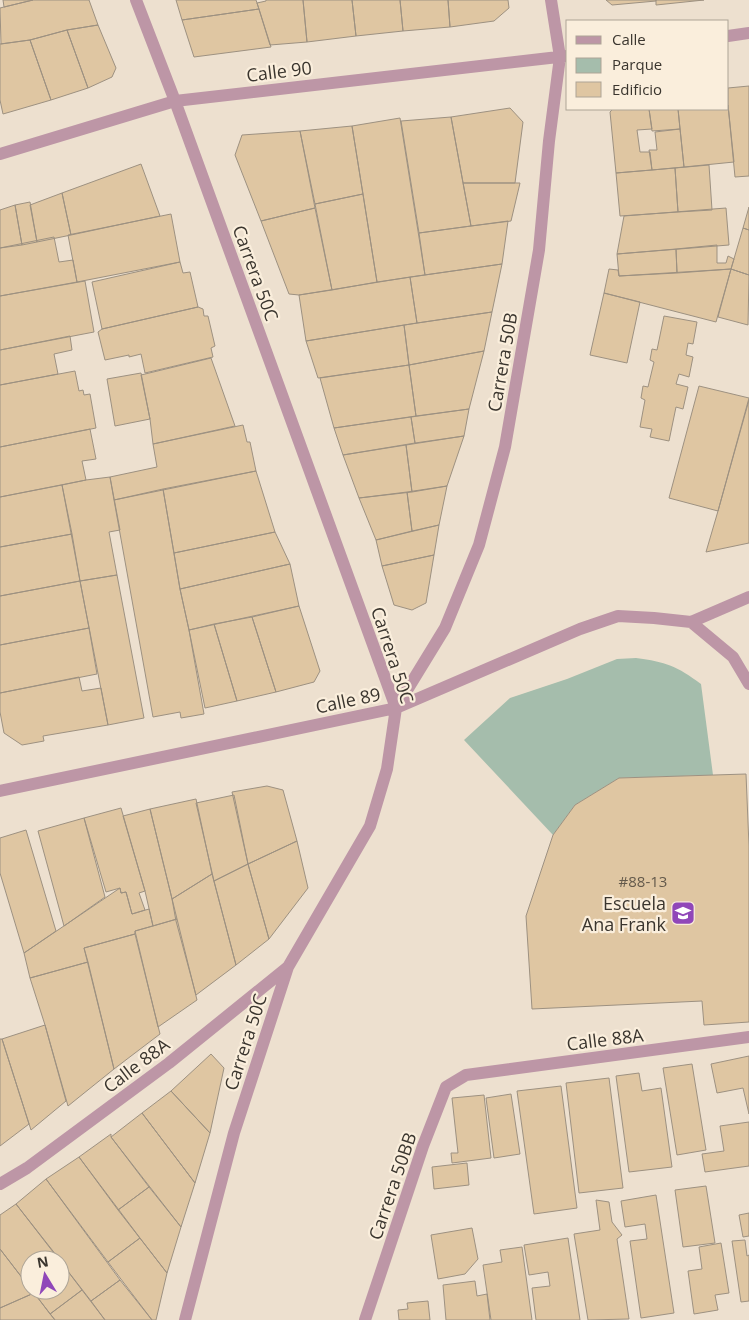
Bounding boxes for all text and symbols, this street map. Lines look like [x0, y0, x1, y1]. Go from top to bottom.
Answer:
legend [566, 20, 729, 110]
text: Calle [612, 29, 646, 49]
text: Parque [612, 54, 662, 74]
street label: Calle 90 [245, 55, 313, 87]
text: Edificio [612, 79, 662, 99]
street label: Carrera 50C [228, 222, 284, 324]
street label: Carrera 50B [481, 310, 523, 414]
street label: Carrera 50C [366, 604, 420, 706]
street label: Calle 89 [313, 681, 383, 719]
house number: #88-13 [619, 871, 667, 891]
place label: Escuela Ana Frank [582, 891, 667, 936]
school or university icon: Escuela Ana Frank [670, 900, 696, 926]
street label: Carrera 50C [218, 991, 272, 1093]
street label: Calle 88A [565, 1022, 645, 1056]
street label: Calle 88A [98, 1032, 175, 1098]
street label: Carrera 50BB [362, 1129, 422, 1243]
north arrow [20, 1250, 70, 1300]
text: N [35, 1251, 50, 1272]

